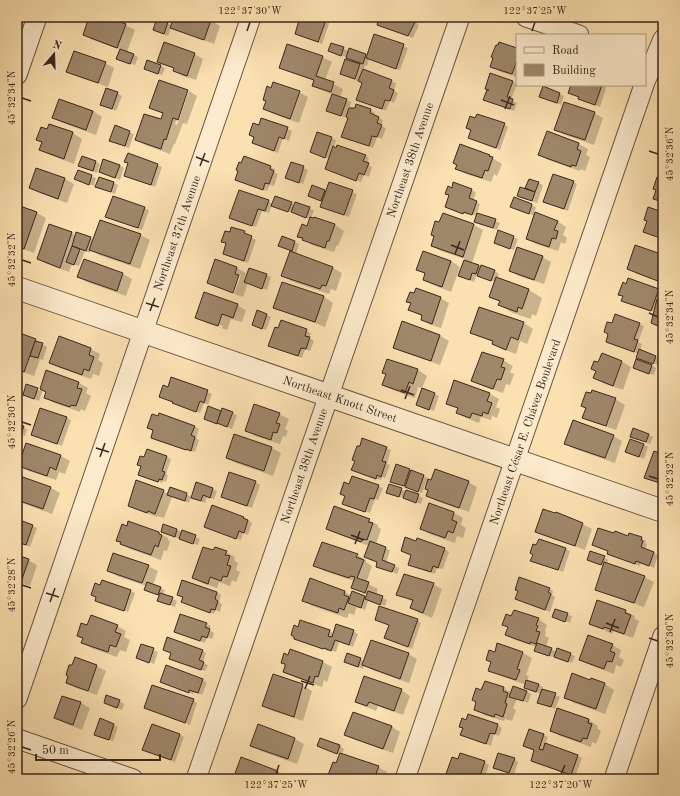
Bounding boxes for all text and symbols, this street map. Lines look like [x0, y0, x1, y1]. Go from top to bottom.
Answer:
text: 122°37'30"W [218, 6, 282, 16]
text: 122°37'25"W [503, 6, 567, 16]
north arrow [34, 34, 74, 74]
legend [516, 34, 646, 86]
text: N [51, 39, 63, 53]
text: Road [552, 45, 579, 57]
text: Building [552, 65, 596, 77]
text: 45°32'34"N [7, 70, 17, 125]
street label: Northeast 38th Avenue [386, 101, 436, 220]
text: 45°32'36"N [665, 126, 675, 181]
street label: Northeast 37th Avenue [153, 174, 203, 293]
text: 45°32'32"N [7, 232, 17, 287]
text: 45°32'34"N [665, 289, 675, 344]
street label: Northeast César E. Chávez Boulevard [488, 338, 563, 527]
street label: Northeast Knott Street [281, 375, 398, 425]
text: 45°32'30"N [7, 394, 17, 449]
street label: Northeast 38th Avenue [280, 407, 330, 526]
text: 45°32'32"N [665, 451, 675, 506]
text: 45°32'28"N [7, 557, 17, 612]
text: 45°32'30"N [665, 613, 675, 668]
text: 45°32'26"N [7, 719, 17, 774]
scale bar [36, 736, 160, 762]
text: 50 m [42, 744, 69, 757]
text: 122°37'25"W [244, 780, 308, 790]
text: 122°37'20"W [529, 780, 593, 790]

